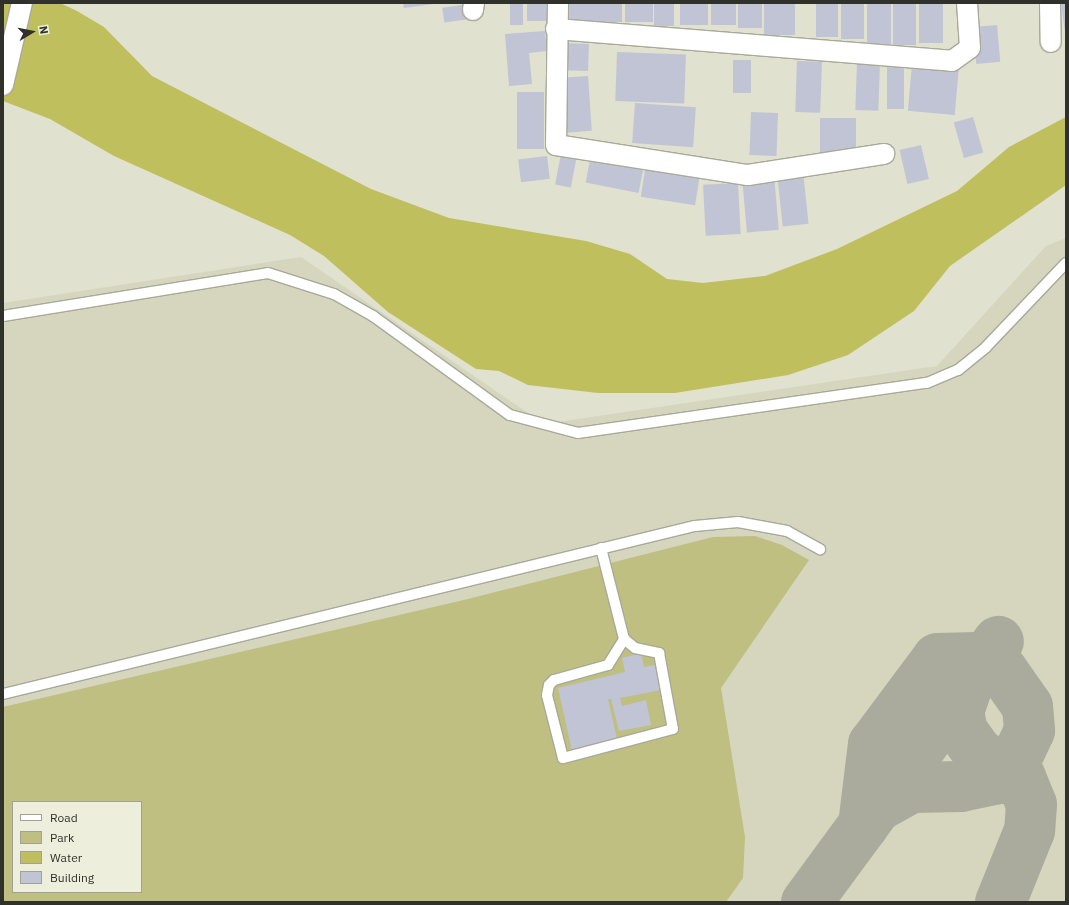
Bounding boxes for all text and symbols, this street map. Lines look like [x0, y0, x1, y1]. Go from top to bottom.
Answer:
north arrow [12, 12, 52, 52]
text: N [36, 25, 51, 35]
legend [12, 801, 142, 893]
text: Road [50, 810, 78, 825]
text: Park [50, 830, 74, 845]
text: Water [50, 850, 82, 865]
text: Building [50, 870, 94, 885]

